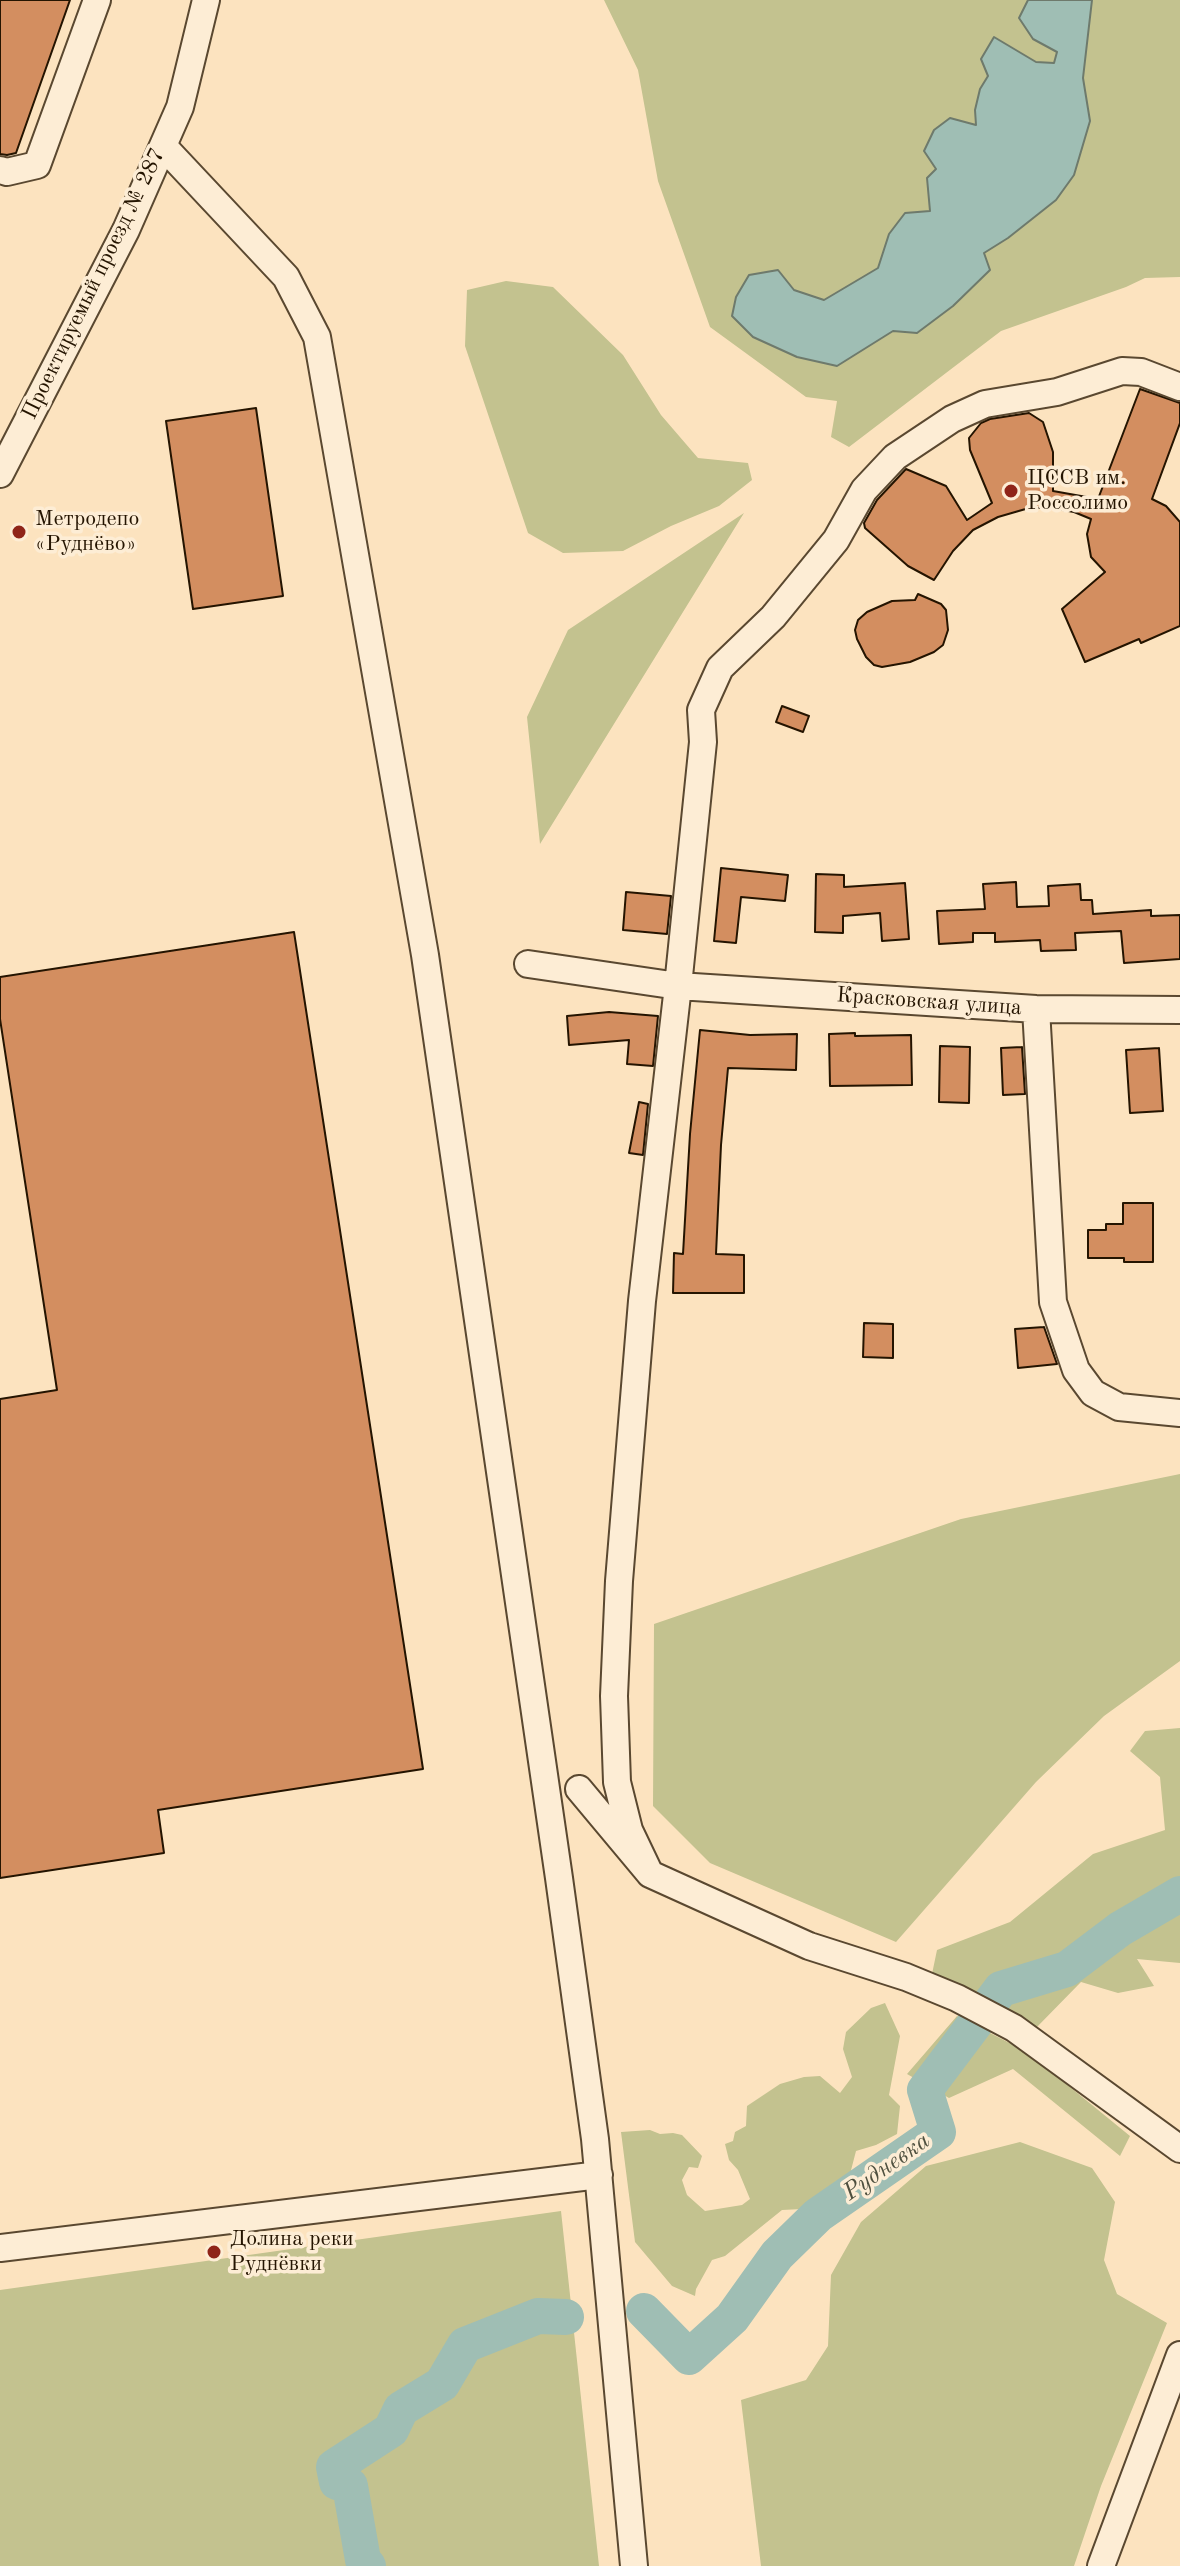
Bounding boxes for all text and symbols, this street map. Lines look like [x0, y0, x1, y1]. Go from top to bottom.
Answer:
street label: Проектируемый проезд № 287 [17, 144, 171, 424]
place label: ЦССВ им. Россолимо [1027, 465, 1128, 516]
marker: ЦССВ им. Россолимо [1002, 482, 1020, 500]
place label: Метродепо «Руднёво» [35, 506, 139, 558]
marker: Метродепо «Руднёво» [10, 523, 28, 541]
street label: Красковская улица [835, 982, 1023, 1022]
water label: Рудневка [838, 2127, 936, 2207]
place label: Долина реки Руднёвки [230, 2226, 354, 2278]
marker: Долина реки Руднёвки [205, 2243, 223, 2261]

